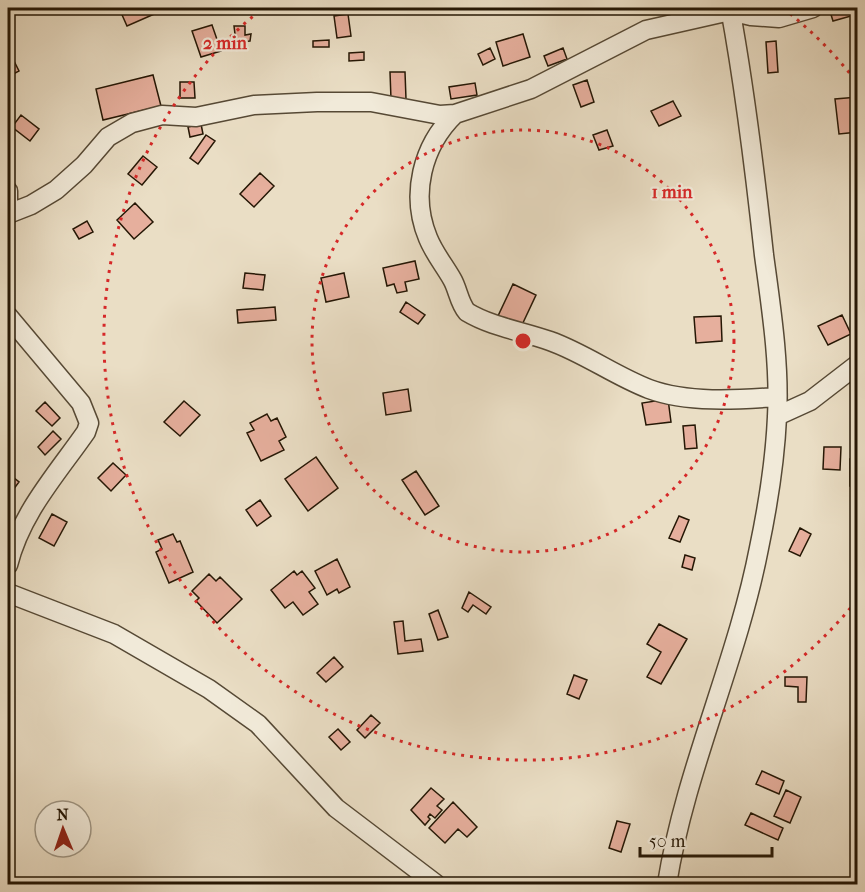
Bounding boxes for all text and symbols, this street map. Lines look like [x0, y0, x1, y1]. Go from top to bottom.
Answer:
text: 2 min [203, 33, 247, 54]
text: 1 min [651, 182, 693, 203]
centre of rings [513, 331, 533, 351]
north arrow [33, 799, 93, 859]
text: N [56, 805, 70, 824]
scale bar [640, 820, 772, 858]
text: 50 m [649, 831, 686, 852]

